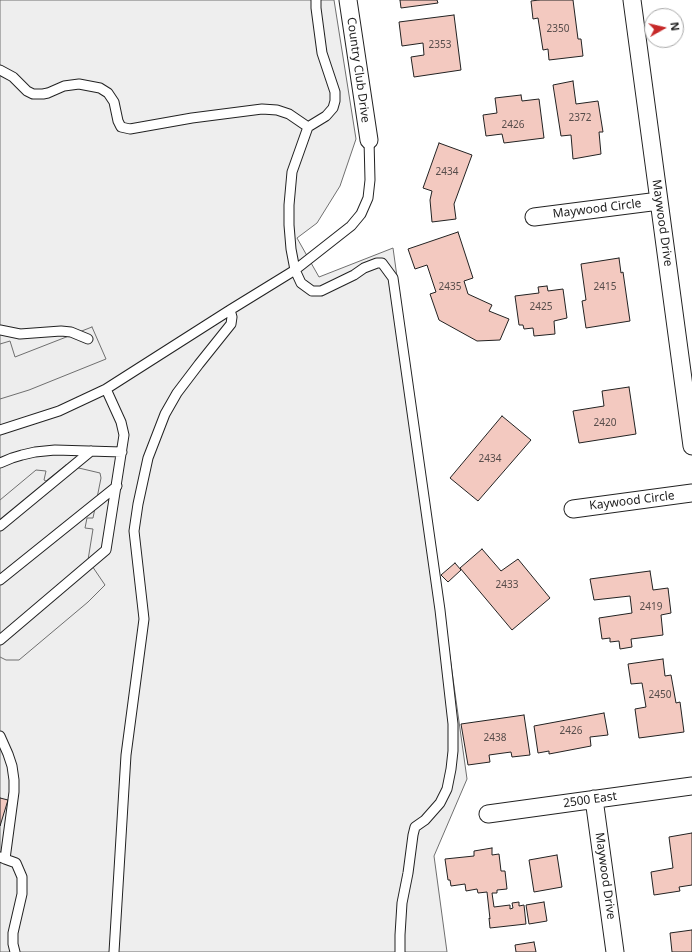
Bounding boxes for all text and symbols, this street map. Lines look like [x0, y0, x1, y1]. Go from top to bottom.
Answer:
north arrow [644, 8, 684, 48]
street label: Country Club Drive [343, 16, 373, 124]
text: N [667, 21, 683, 32]
house number: 2350 [547, 23, 569, 35]
house number: 2353 [429, 39, 451, 51]
house number: 2372 [569, 112, 591, 124]
house number: 2426 [502, 119, 524, 131]
house number: 2434 [436, 166, 458, 178]
street label: Maywood Drive [649, 178, 675, 268]
street label: Maywood Circle [552, 196, 642, 222]
house number: 2435 [439, 281, 461, 293]
house number: 2415 [594, 281, 616, 293]
house number: 2425 [530, 301, 552, 313]
house number: 2420 [594, 417, 616, 429]
house number: 2434 [479, 453, 501, 465]
street label: Kaywood Circle [589, 489, 675, 513]
house number: 2433 [496, 579, 518, 591]
house number: 2419 [640, 601, 662, 613]
house number: 2450 [649, 689, 671, 701]
house number: 2426 [560, 725, 582, 737]
house number: 2438 [484, 732, 506, 744]
street label: 2500 East [562, 789, 618, 811]
street label: Maywood Drive [592, 831, 618, 921]

